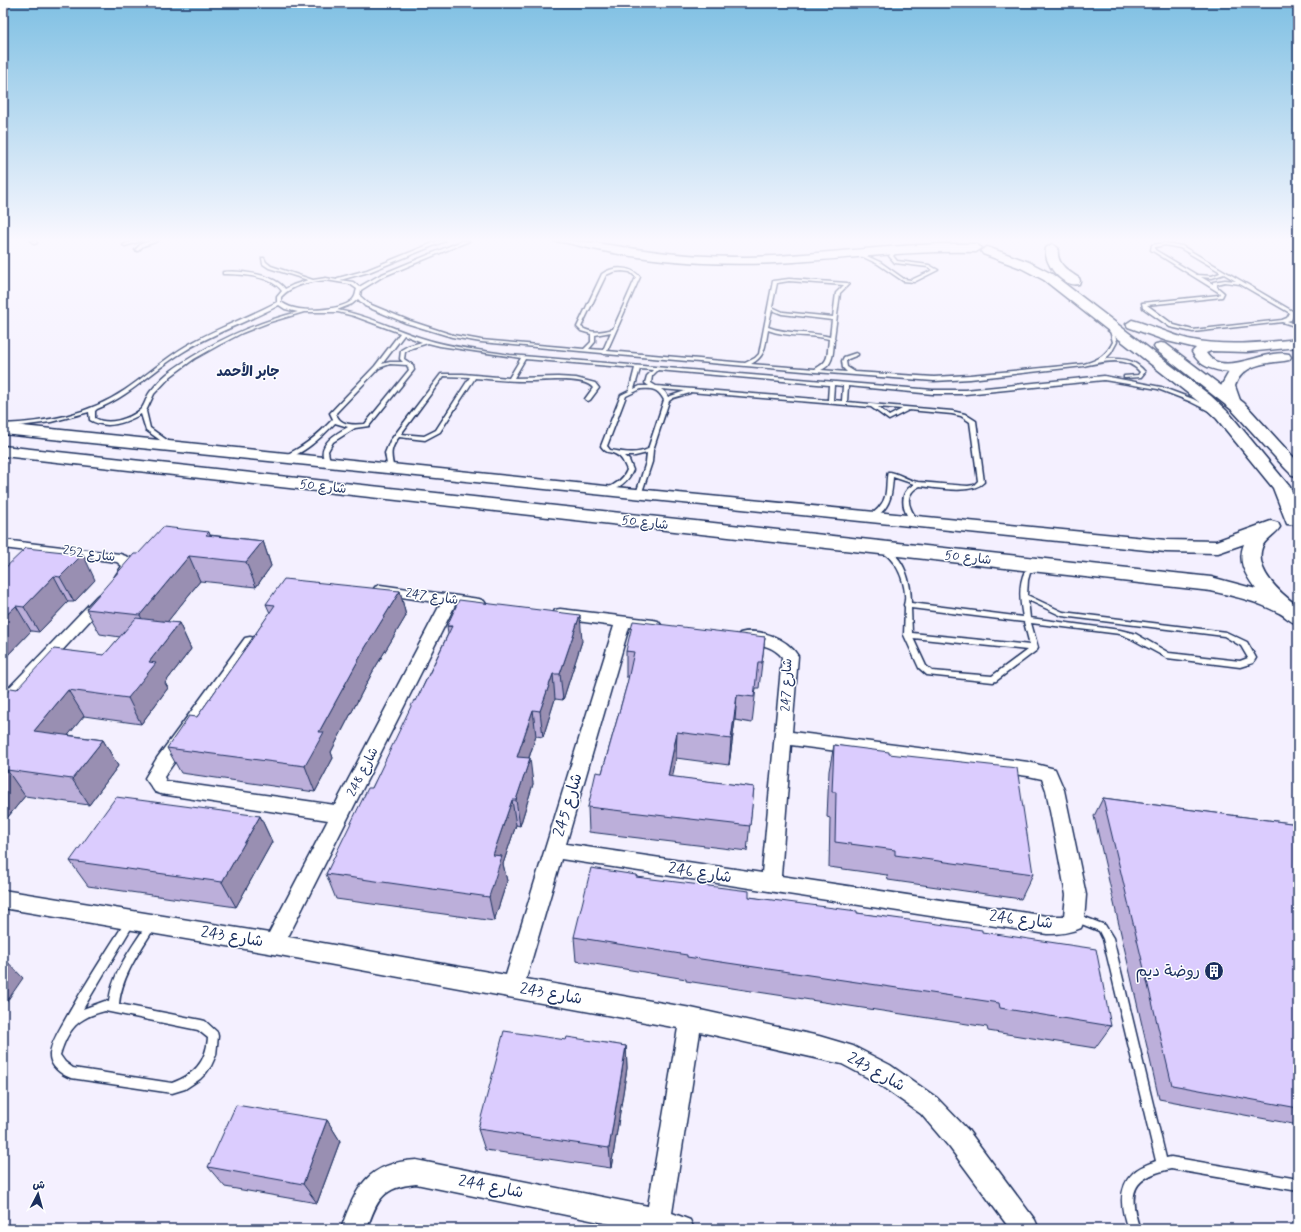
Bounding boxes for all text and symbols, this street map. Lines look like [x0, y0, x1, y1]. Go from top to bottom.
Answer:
district label: جابر الأحمد [216, 361, 280, 381]
street label: شارع 50 [299, 476, 347, 498]
street label: شارع 50 [621, 512, 669, 534]
street label: شارع 252 [62, 542, 116, 566]
street label: شارع 50 [944, 547, 992, 569]
street label: شارع 247 [404, 585, 460, 609]
street label: شارع 247 [778, 658, 796, 712]
street label: شارع 248 [343, 745, 383, 799]
street label: شارع 245 [548, 771, 588, 839]
street label: شارع 246 [667, 858, 733, 888]
street label: شارع 246 [988, 906, 1054, 934]
street label: شارع 243 [199, 922, 265, 952]
building icon: روضة ديم [1203, 960, 1225, 982]
place label: روضة ديم [1135, 961, 1200, 983]
street label: شارع 243 [518, 978, 584, 1010]
street label: شارع 243 [843, 1048, 909, 1096]
street label: شارع 244 [457, 1170, 525, 1204]
north arrow [18, 1174, 58, 1214]
text: ش [32, 1177, 46, 1193]

